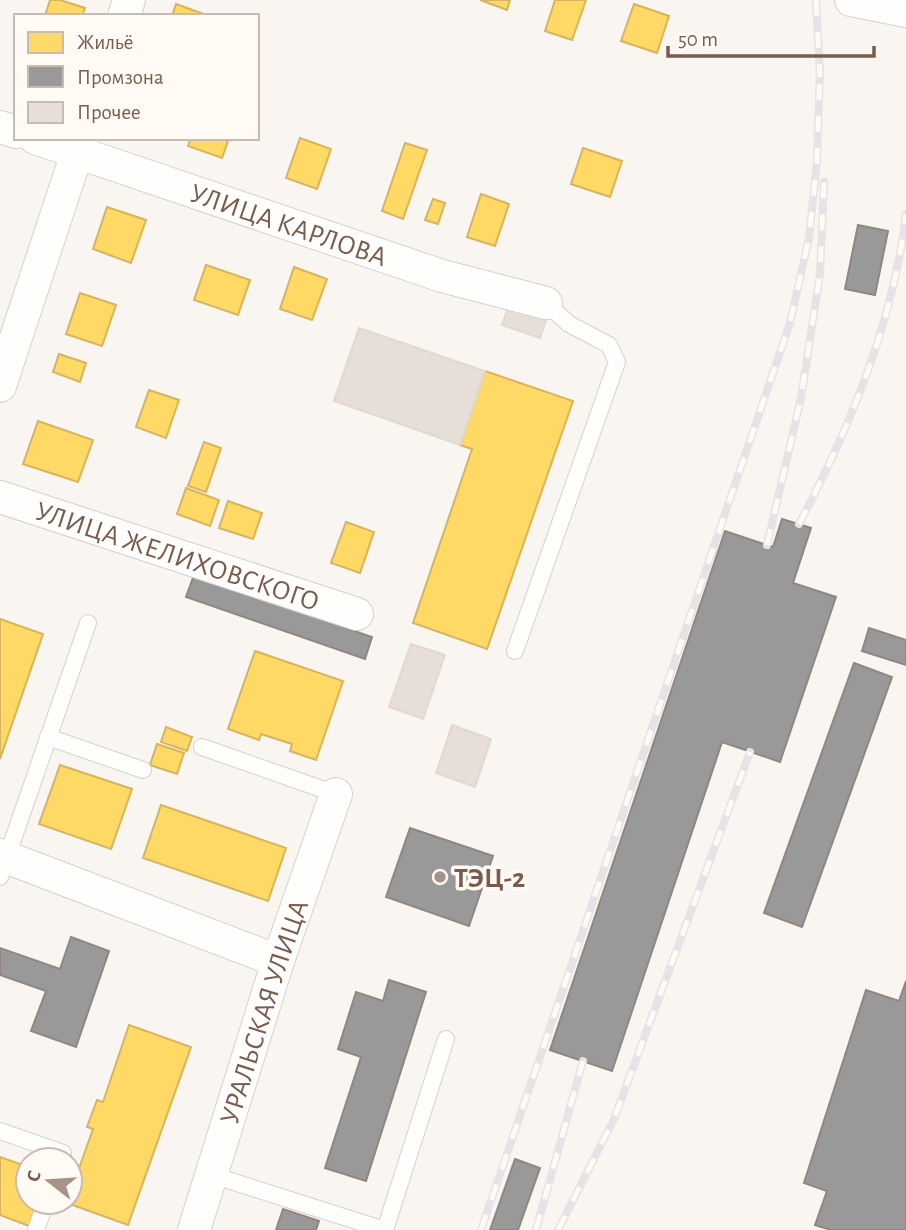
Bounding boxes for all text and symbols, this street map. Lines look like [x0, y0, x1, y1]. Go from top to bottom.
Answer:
legend [14, 14, 259, 140]
scale bar [668, 14, 874, 58]
text: 50 m [678, 29, 718, 50]
text: Жильё [77, 32, 133, 53]
text: Промзона [77, 67, 164, 88]
text: Прочее [77, 102, 141, 123]
street label: УЛИЦА КАРЛОВА [186, 180, 390, 272]
street label: УЛИЦА ЖЕЛИХОВСКОГО [32, 498, 323, 617]
place label: ТЭЦ-2 [454, 865, 525, 893]
marker: ТЭЦ-2 [432, 869, 448, 885]
street label: УРАЛЬСКАЯ УЛИЦА [216, 897, 314, 1128]
north arrow [14, 1146, 84, 1216]
text: С [24, 1169, 45, 1184]

